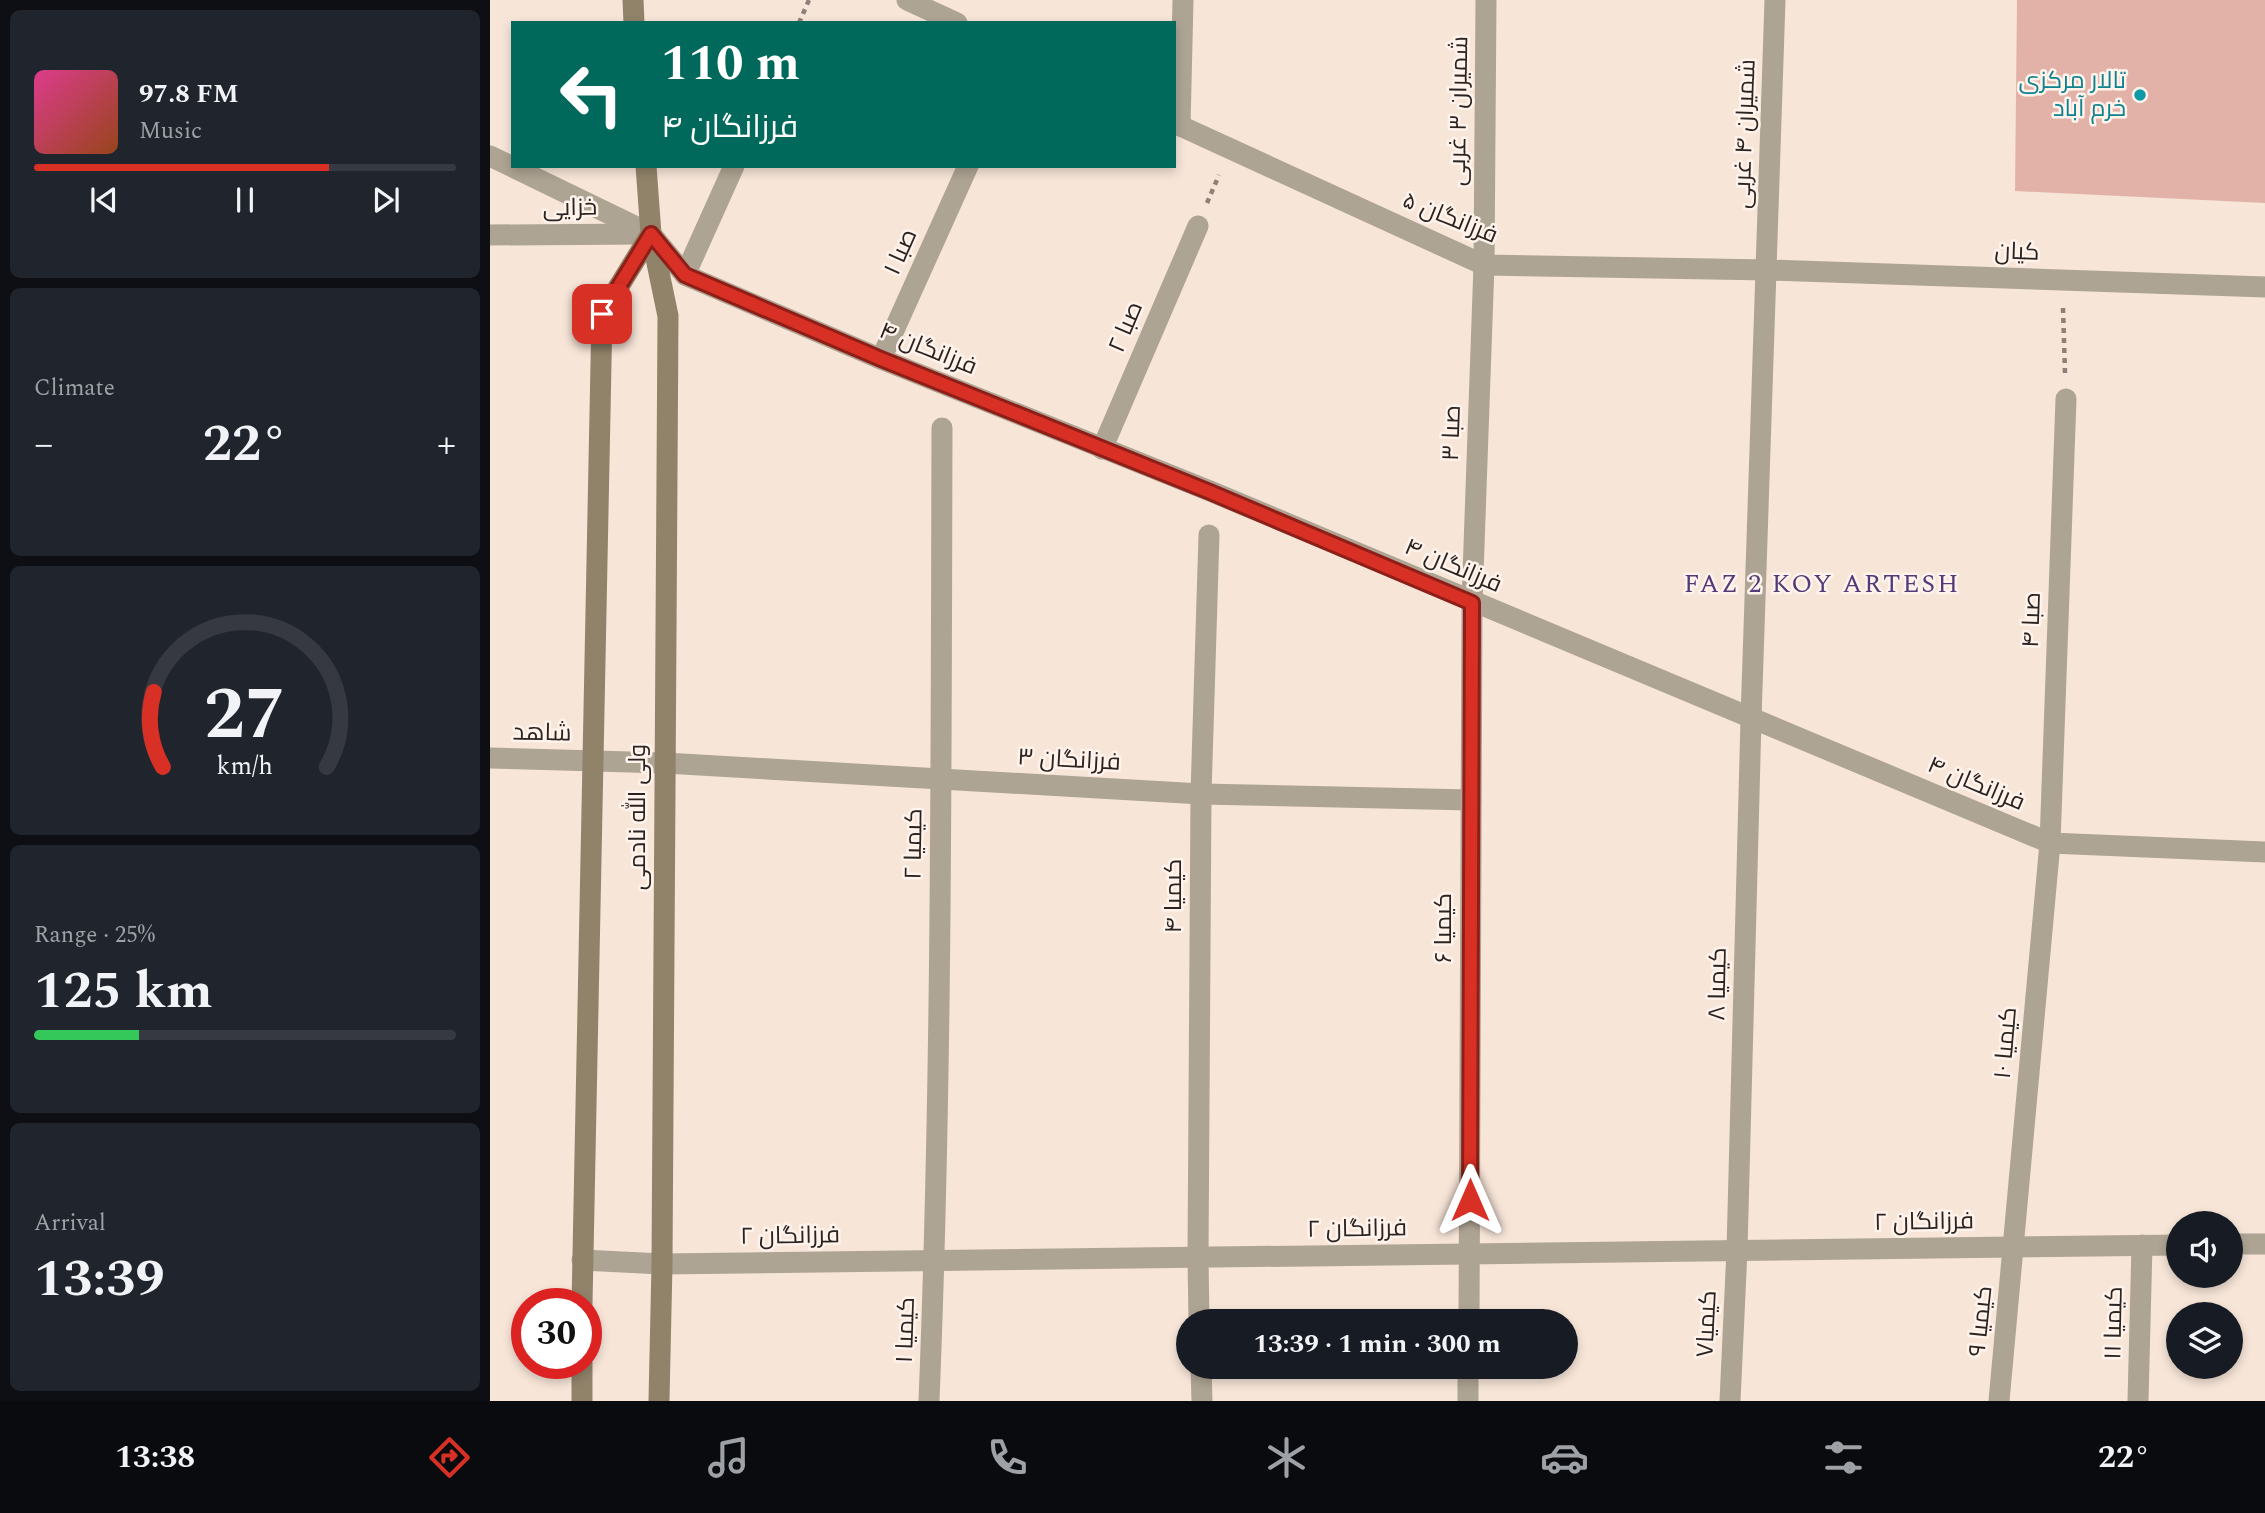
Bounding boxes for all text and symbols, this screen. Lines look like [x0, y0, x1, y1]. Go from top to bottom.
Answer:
text: 110 m [661, 27, 800, 102]
street label: شمیران ۳ غربی [1440, 36, 1478, 186]
icon: left [546, 49, 637, 140]
street label: شمیران ۴ غربی [1724, 59, 1766, 209]
place label: تالار مرکزی خرم آباد [2018, 63, 2127, 127]
text: 97.8 FM [139, 74, 239, 114]
marker: تالار مرکزی خرم آباد [2132, 87, 2148, 103]
text: فرزانگان ۴ [661, 103, 798, 152]
text: Music [139, 114, 202, 149]
icon: previous [85, 181, 123, 219]
icon: pause [226, 181, 264, 219]
icon: next [367, 181, 405, 219]
street label: فرزانگان ۵ [1397, 183, 1503, 253]
street label: خزایی [542, 190, 598, 226]
street label: صبا ۱ [875, 223, 927, 281]
street label: کیان [1994, 233, 2040, 271]
pin [572, 284, 632, 344]
icon: arrive [583, 295, 621, 333]
street label: صبا ۲ [1099, 296, 1153, 358]
street label: فرزانگان ۴ [874, 313, 982, 385]
text: Climate [34, 371, 115, 406]
street label: صبا ۳ [1433, 404, 1471, 462]
text: 22° [203, 405, 287, 484]
text: − [34, 416, 53, 474]
text: + [437, 416, 456, 474]
street label: فرزانگان ۴ [1399, 529, 1507, 603]
district label: FAZ 2 KOY ARTESH [1684, 564, 1960, 604]
street label: صبا ۴ [2013, 592, 2051, 648]
text: 27 [204, 660, 286, 771]
street label: شاهد [512, 714, 572, 752]
street label: فرزانگان ۳ [1017, 739, 1121, 781]
street label: ولی الله نادمی [620, 744, 656, 890]
text: km/h [217, 747, 273, 785]
street label: فرزانگان ۴ [1922, 747, 2030, 821]
street label: کیمیا ۲ [895, 808, 933, 880]
street label: کیمیا ۴ [1156, 859, 1192, 933]
street label: کیمیا ۶ [1426, 893, 1462, 963]
text: Range · 25% [34, 918, 155, 953]
street label: کیمیا ۸ [1699, 947, 1737, 1021]
text: 125 km [34, 952, 213, 1031]
street label: کیمیا ۱۰ [1985, 1006, 2027, 1080]
position arrow [1433, 1163, 1507, 1237]
street label: فرزانگان ۲ [1874, 1203, 1974, 1241]
text: Arrival [34, 1206, 106, 1241]
street label: فرزانگان ۲ [1307, 1210, 1407, 1248]
map controls [2166, 1211, 2243, 1379]
button: sound [2166, 1211, 2243, 1288]
street label: فرزانگان ۲ [740, 1217, 840, 1255]
text: 13:39 [34, 1240, 165, 1319]
street label: کیمیا ۹ [1959, 1284, 2003, 1358]
street label: کیمیا ۱۱ [2095, 1286, 2133, 1360]
speed limit sign: 30 [511, 1288, 602, 1379]
street label: کیمیا۷ [1687, 1289, 1727, 1359]
street label: کیمیا ۱ [887, 1296, 925, 1364]
button: layers [2166, 1302, 2243, 1379]
text: 13:39 · 1 min · 300 m [1253, 1324, 1501, 1364]
text: 13:38 [115, 1433, 195, 1482]
icon: directions [425, 1433, 474, 1482]
icon: music [704, 1433, 753, 1482]
icon: phone [983, 1433, 1032, 1482]
icon: climate [1262, 1433, 1311, 1482]
icon: car [1540, 1433, 1589, 1482]
icon: filters [1819, 1433, 1868, 1482]
text: 22° [2098, 1433, 2150, 1482]

